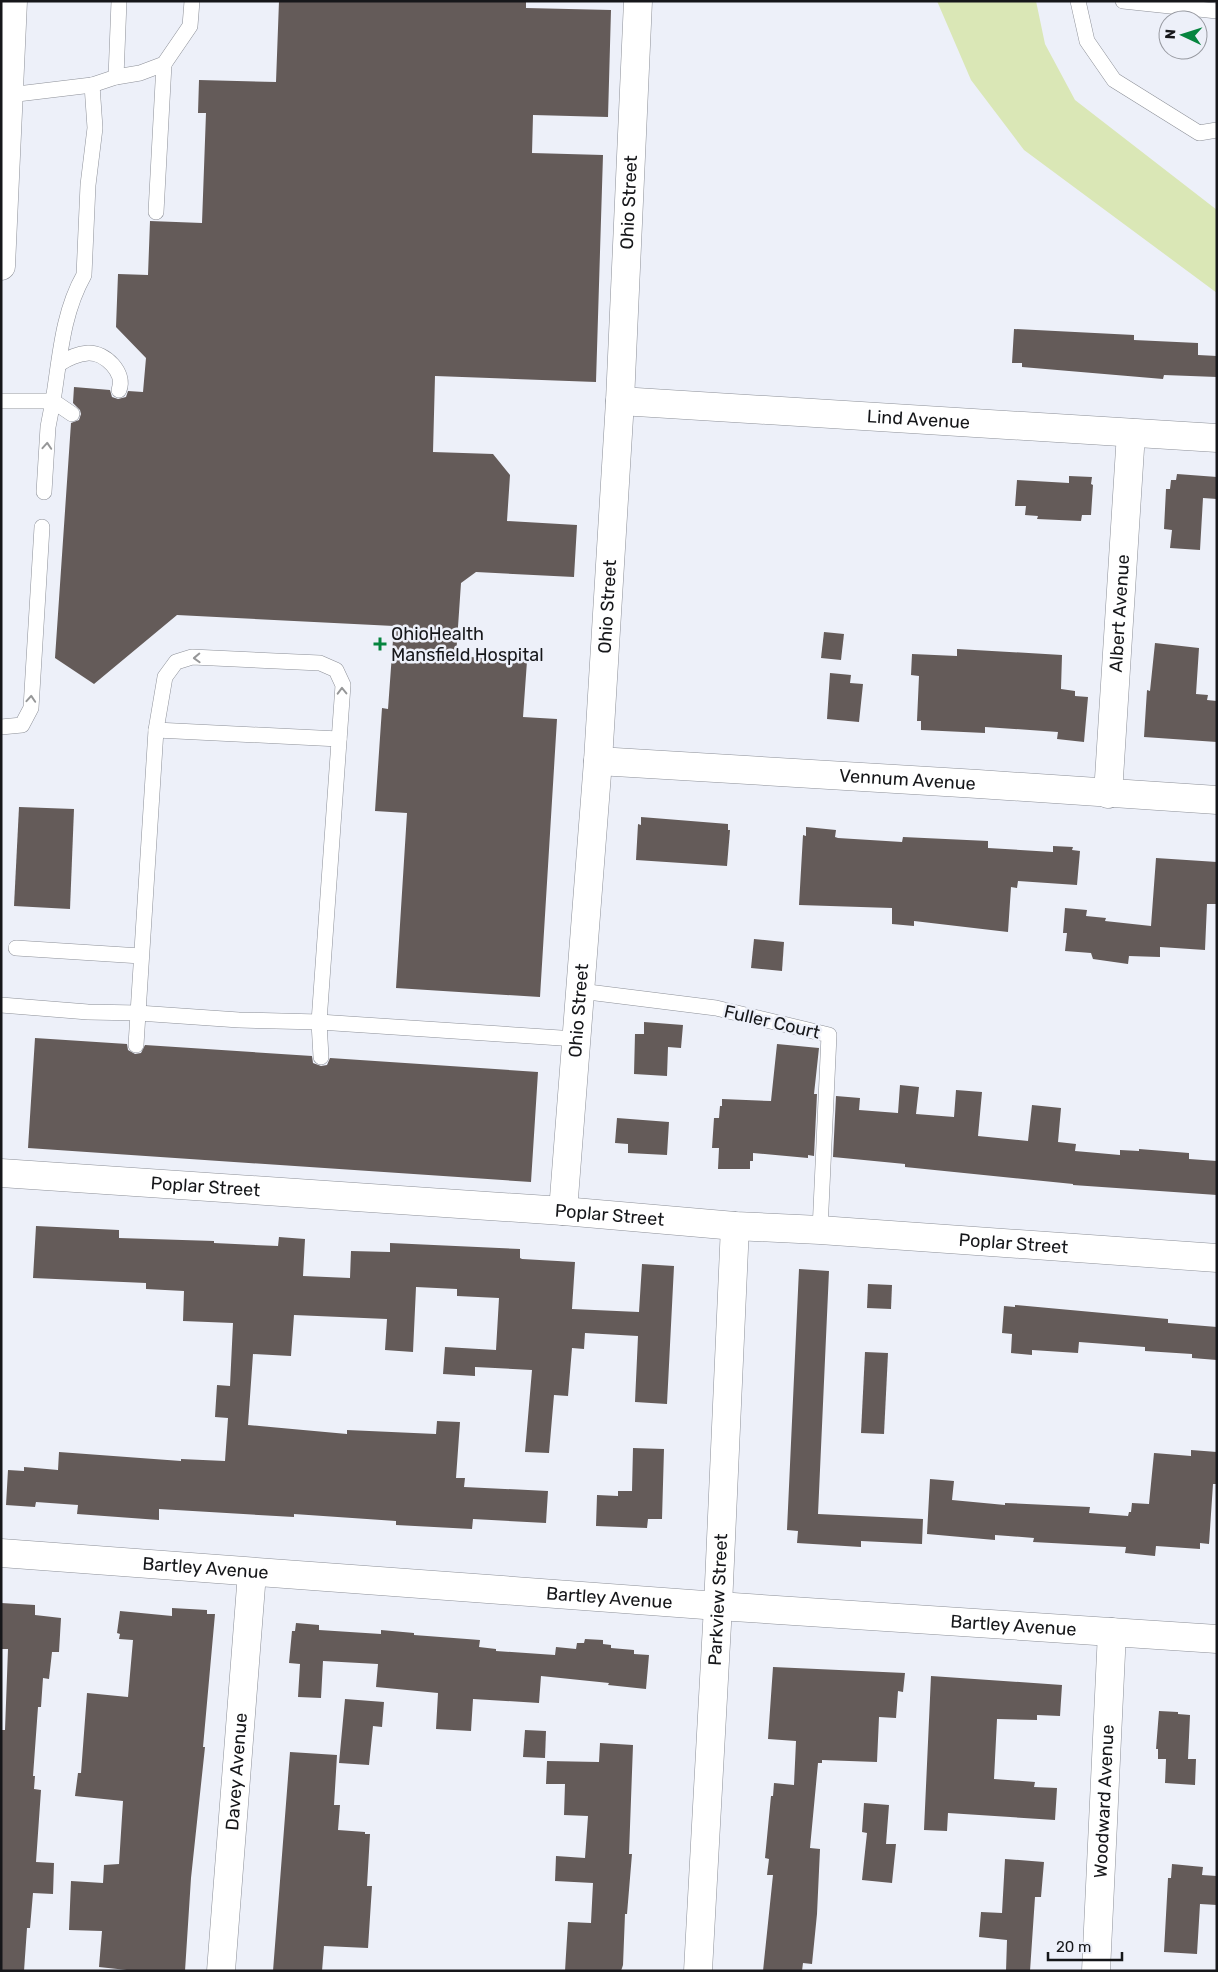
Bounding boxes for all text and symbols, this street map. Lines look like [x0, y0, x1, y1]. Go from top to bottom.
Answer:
north arrow [1158, 10, 1208, 60]
text: N [1162, 29, 1179, 40]
street label: Ohio Street [616, 155, 642, 250]
street label: Lind Avenue [866, 405, 971, 434]
one-way arrow [41, 442, 52, 450]
street label: Albert Avenue [1105, 554, 1134, 673]
street label: Ohio Street [594, 559, 621, 654]
place label: OhioHealth Mansfield Hospital [391, 623, 544, 666]
marker: OhioHealth Mansfield Hospital [373, 637, 387, 651]
one-way arrow [193, 652, 201, 663]
one-way arrow [336, 687, 347, 695]
one-way arrow [26, 695, 37, 703]
street label: Vennum Avenue [839, 765, 976, 795]
street label: Ohio Street [564, 963, 593, 1059]
street label: Fuller Court [722, 1000, 822, 1044]
street label: Poplar Street [150, 1172, 261, 1202]
street label: Poplar Street [554, 1199, 665, 1231]
street label: Poplar Street [958, 1229, 1069, 1258]
street label: Parkview Street [704, 1533, 732, 1666]
street label: Bartley Avenue [142, 1552, 269, 1584]
street label: Bartley Avenue [545, 1582, 673, 1614]
street label: Bartley Avenue [950, 1610, 1077, 1641]
street label: Davey Avenue [221, 1712, 252, 1831]
street label: Woodward Avenue [1089, 1724, 1119, 1879]
scale bar [1048, 1930, 1122, 1962]
text: 20 m [1056, 1938, 1091, 1956]

